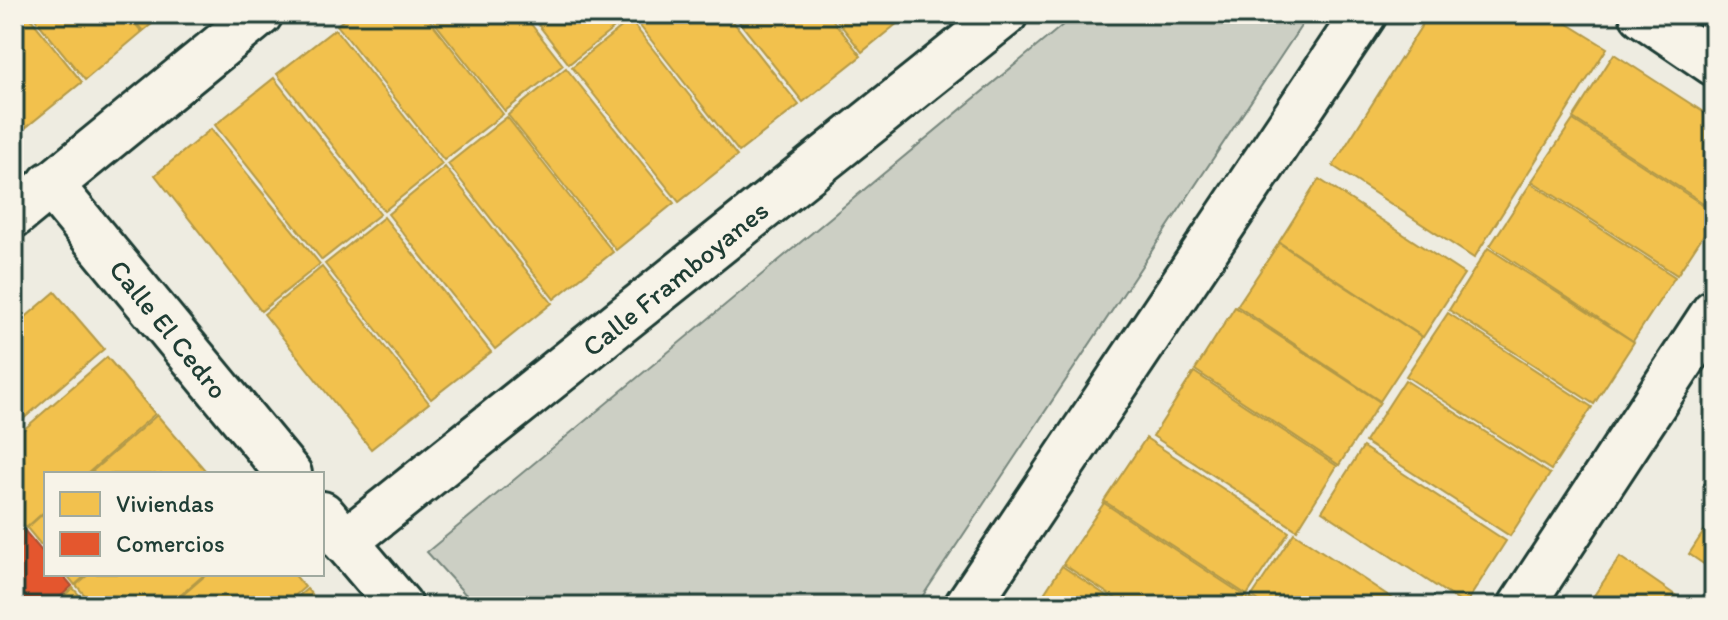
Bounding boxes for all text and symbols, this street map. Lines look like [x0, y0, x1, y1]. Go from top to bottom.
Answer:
street label: Calle Framboyanes [575, 193, 775, 363]
street label: Calle El Cedro [102, 252, 236, 406]
legend [44, 472, 324, 576]
text: Viviendas [116, 489, 214, 518]
text: Comercios [116, 529, 225, 558]

